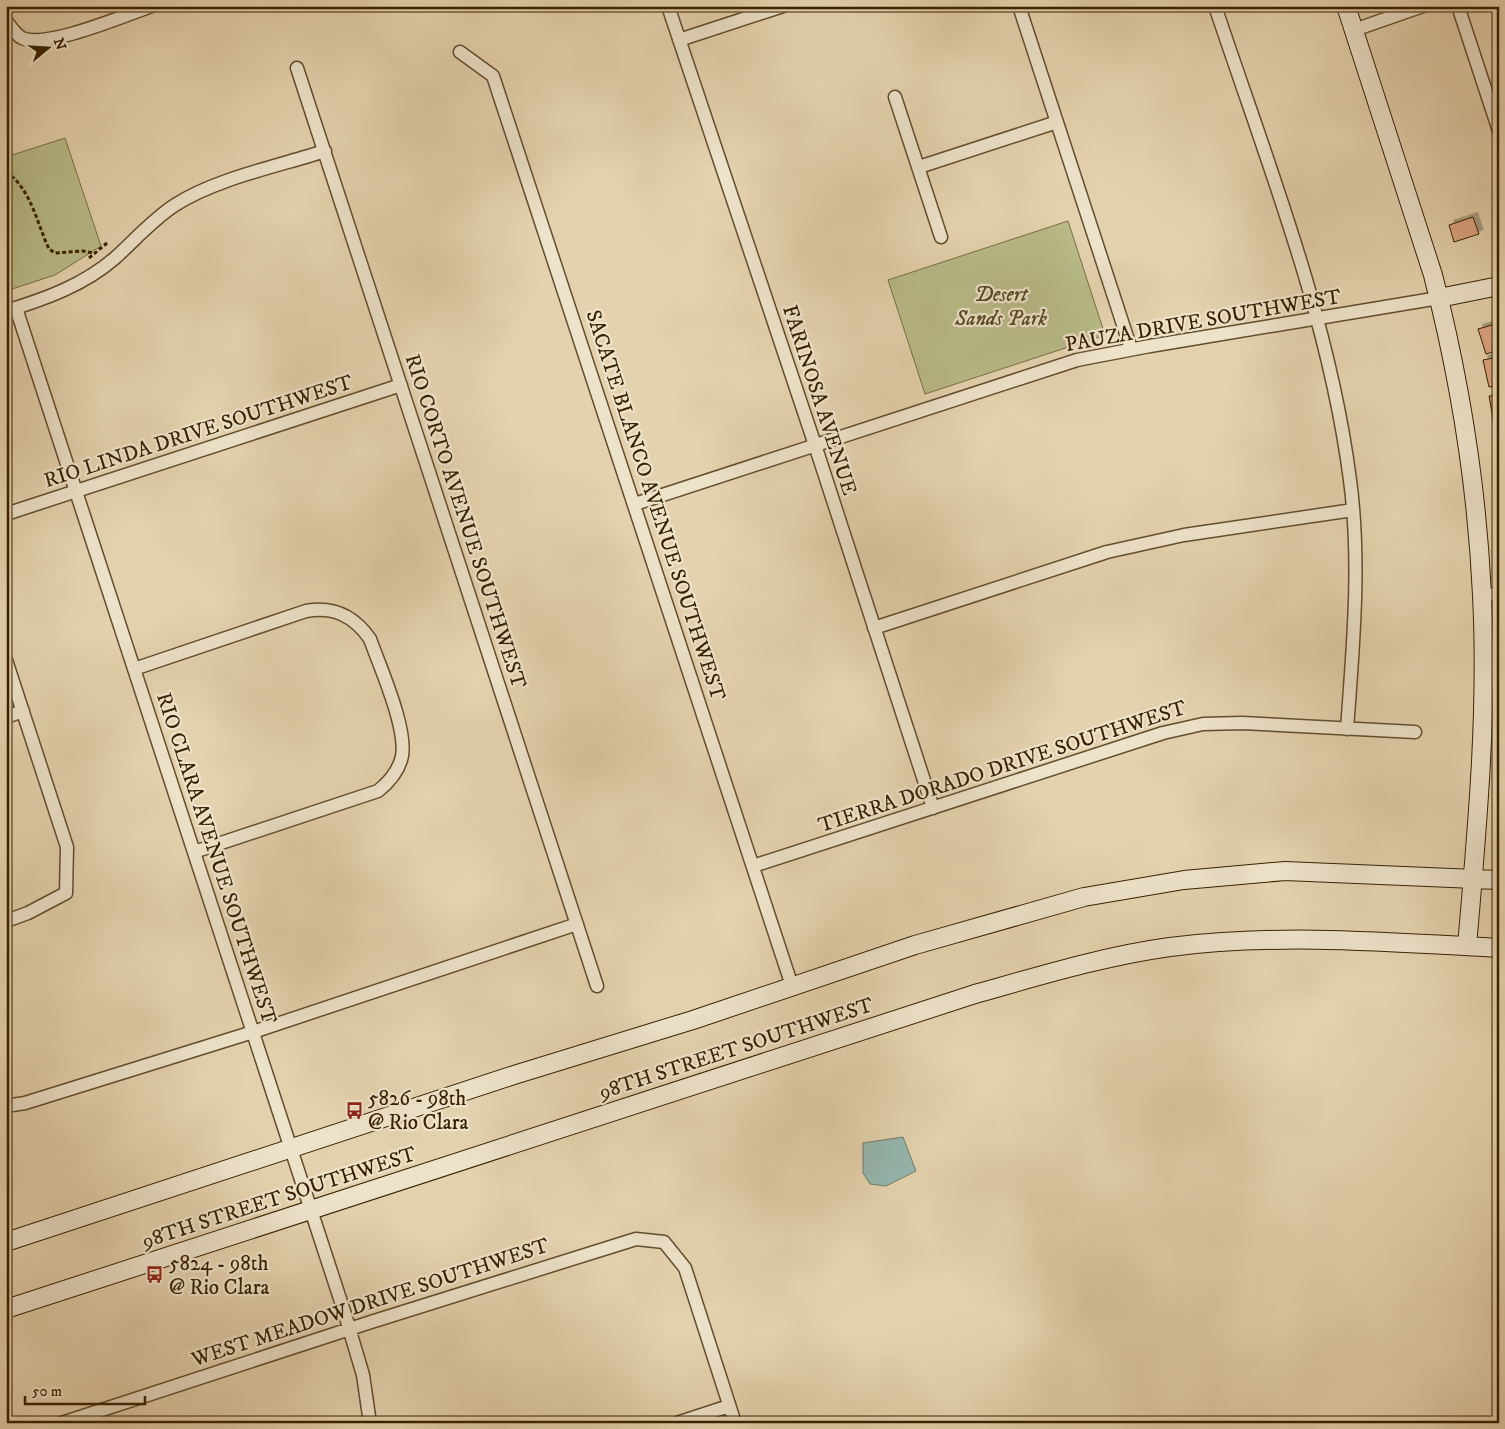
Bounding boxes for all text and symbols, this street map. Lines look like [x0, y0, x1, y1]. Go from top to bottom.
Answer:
north arrow [22, 22, 72, 72]
text: N [49, 36, 70, 53]
park label: Desert Sands Park [954, 282, 1047, 332]
street label: PAUZA DRIVE SOUTHWEST [1063, 284, 1343, 358]
street label: FARINOSA AVENUE [776, 302, 862, 499]
street label: SACATE BLANCO AVENUE SOUTHWEST [579, 307, 731, 704]
street label: RIO CORTO AVENUE SOUTHWEST [399, 351, 532, 692]
street label: RIO LINDA DRIVE SOUTHWEST [41, 370, 356, 494]
street label: RIO CLARA AVENUE SOUTHWEST [150, 689, 282, 1027]
street label: TIERRA DORADO DRIVE SOUTHWEST [815, 695, 1190, 839]
street label: 98TH STREET SOUTHWEST [595, 992, 877, 1106]
place label: 5826 - 98th @ Rio Clara [368, 1086, 469, 1136]
bus stop icon: 5826 - 98th @ Rio Clara [344, 1100, 364, 1120]
street label: 98TH STREET SOUTHWEST [138, 1141, 420, 1255]
street label: WEST MEADOW DRIVE SOUTHWEST [187, 1233, 552, 1373]
place label: 5824 - 98th @ Rio Clara [169, 1251, 270, 1301]
bus stop icon: 5824 - 98th @ Rio Clara [145, 1265, 165, 1285]
scale bar [25, 1374, 145, 1406]
text: 50 m [32, 1382, 62, 1401]

